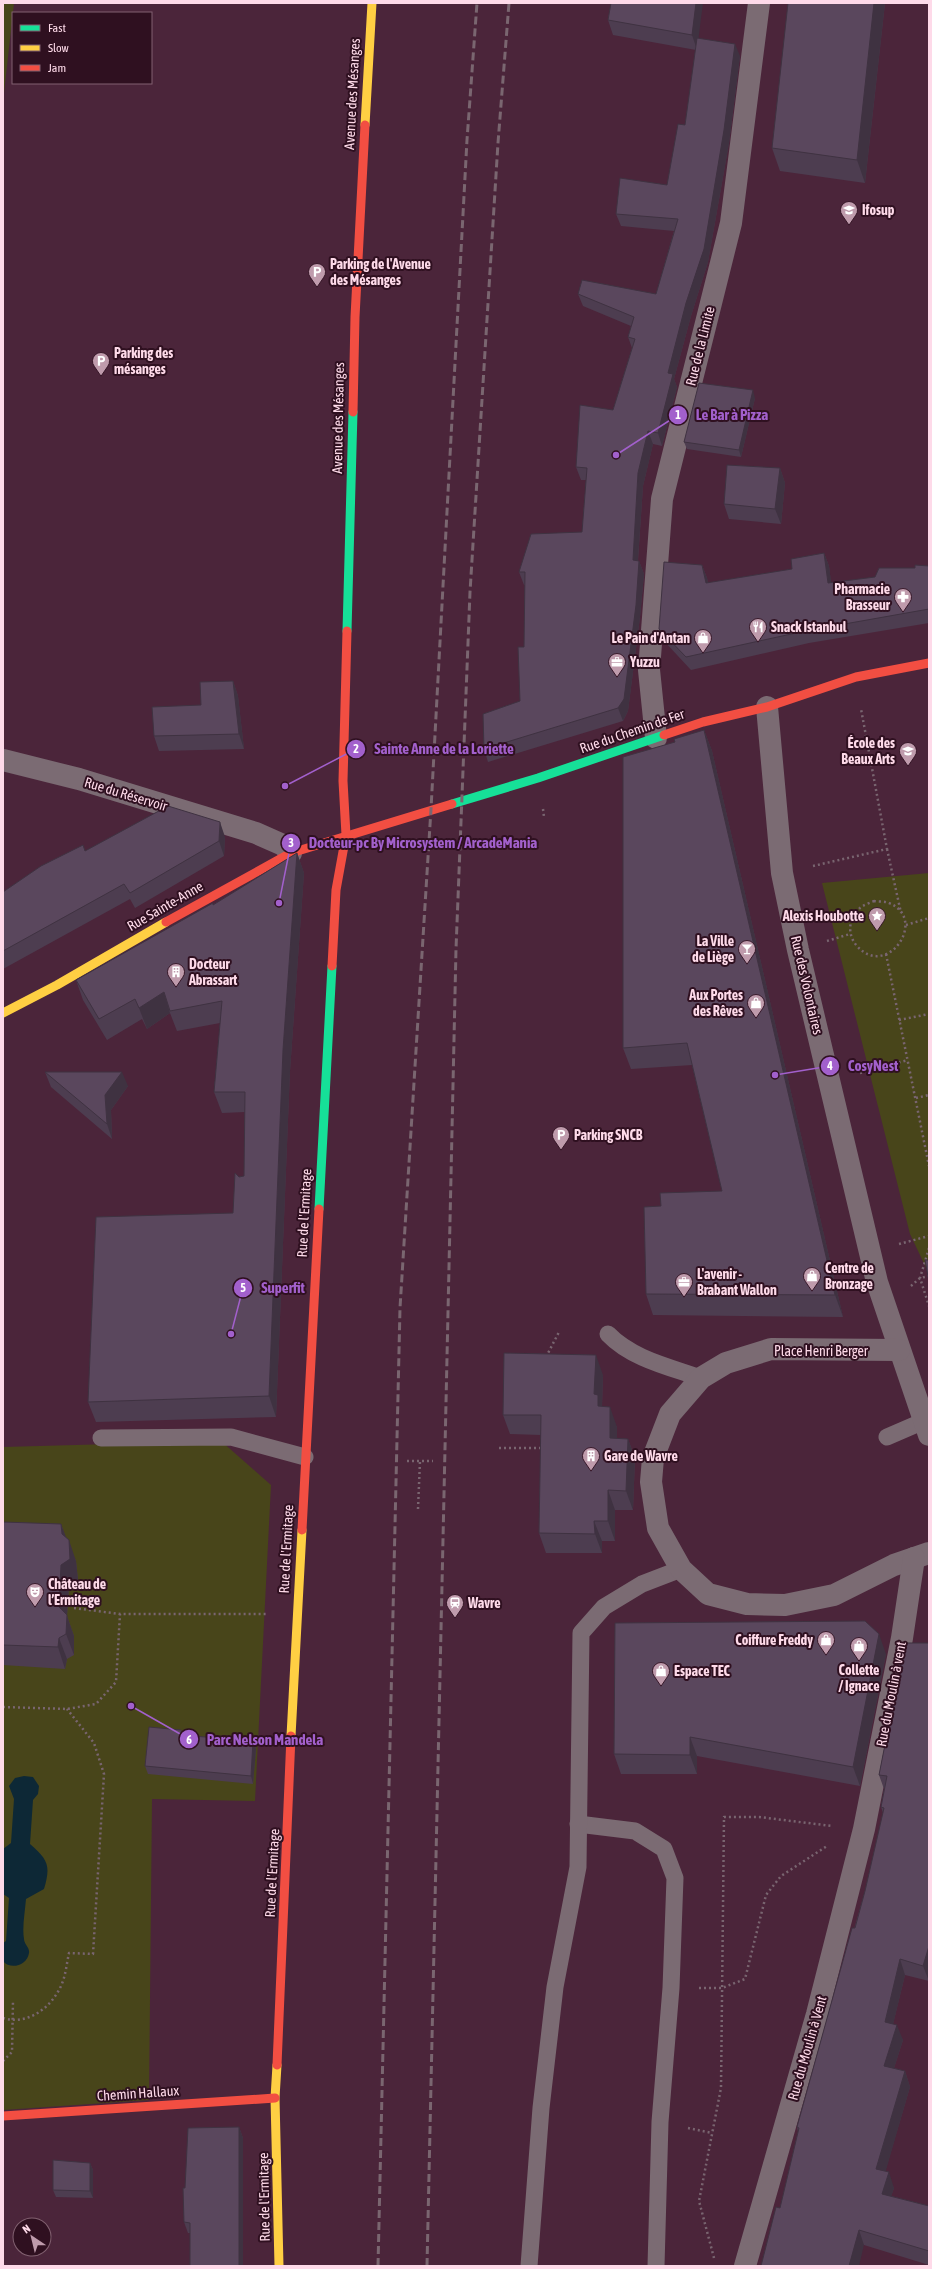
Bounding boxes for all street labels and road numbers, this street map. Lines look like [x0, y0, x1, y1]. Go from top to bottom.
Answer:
street label: Avenue des Mésanges [341, 38, 363, 150]
street label: Rue de la Limite [682, 305, 718, 387]
street label: Avenue des Mésanges [329, 362, 347, 474]
street label: Rue du Chemin de Fer [578, 705, 687, 756]
street label: Rue du Réservoir [83, 774, 170, 814]
street label: Rue Sainte-Anne [124, 878, 206, 934]
street label: Rue des Volontaires [788, 934, 826, 1036]
street label: Rue de l'Ermitage [294, 1168, 314, 1258]
street label: Place Henri Berger [774, 1343, 869, 1359]
street label: Rue de l'Ermitage [276, 1504, 296, 1594]
street label: Rue du Moulin à vent [873, 1640, 909, 1748]
street label: Rue de l'Ermitage [262, 1828, 282, 1918]
street label: Rue du Moulin à Vent [784, 1994, 830, 2102]
street label: Chemin Hallaux [96, 2082, 180, 2104]
street label: Rue de l'Ermitage [255, 2152, 273, 2242]

